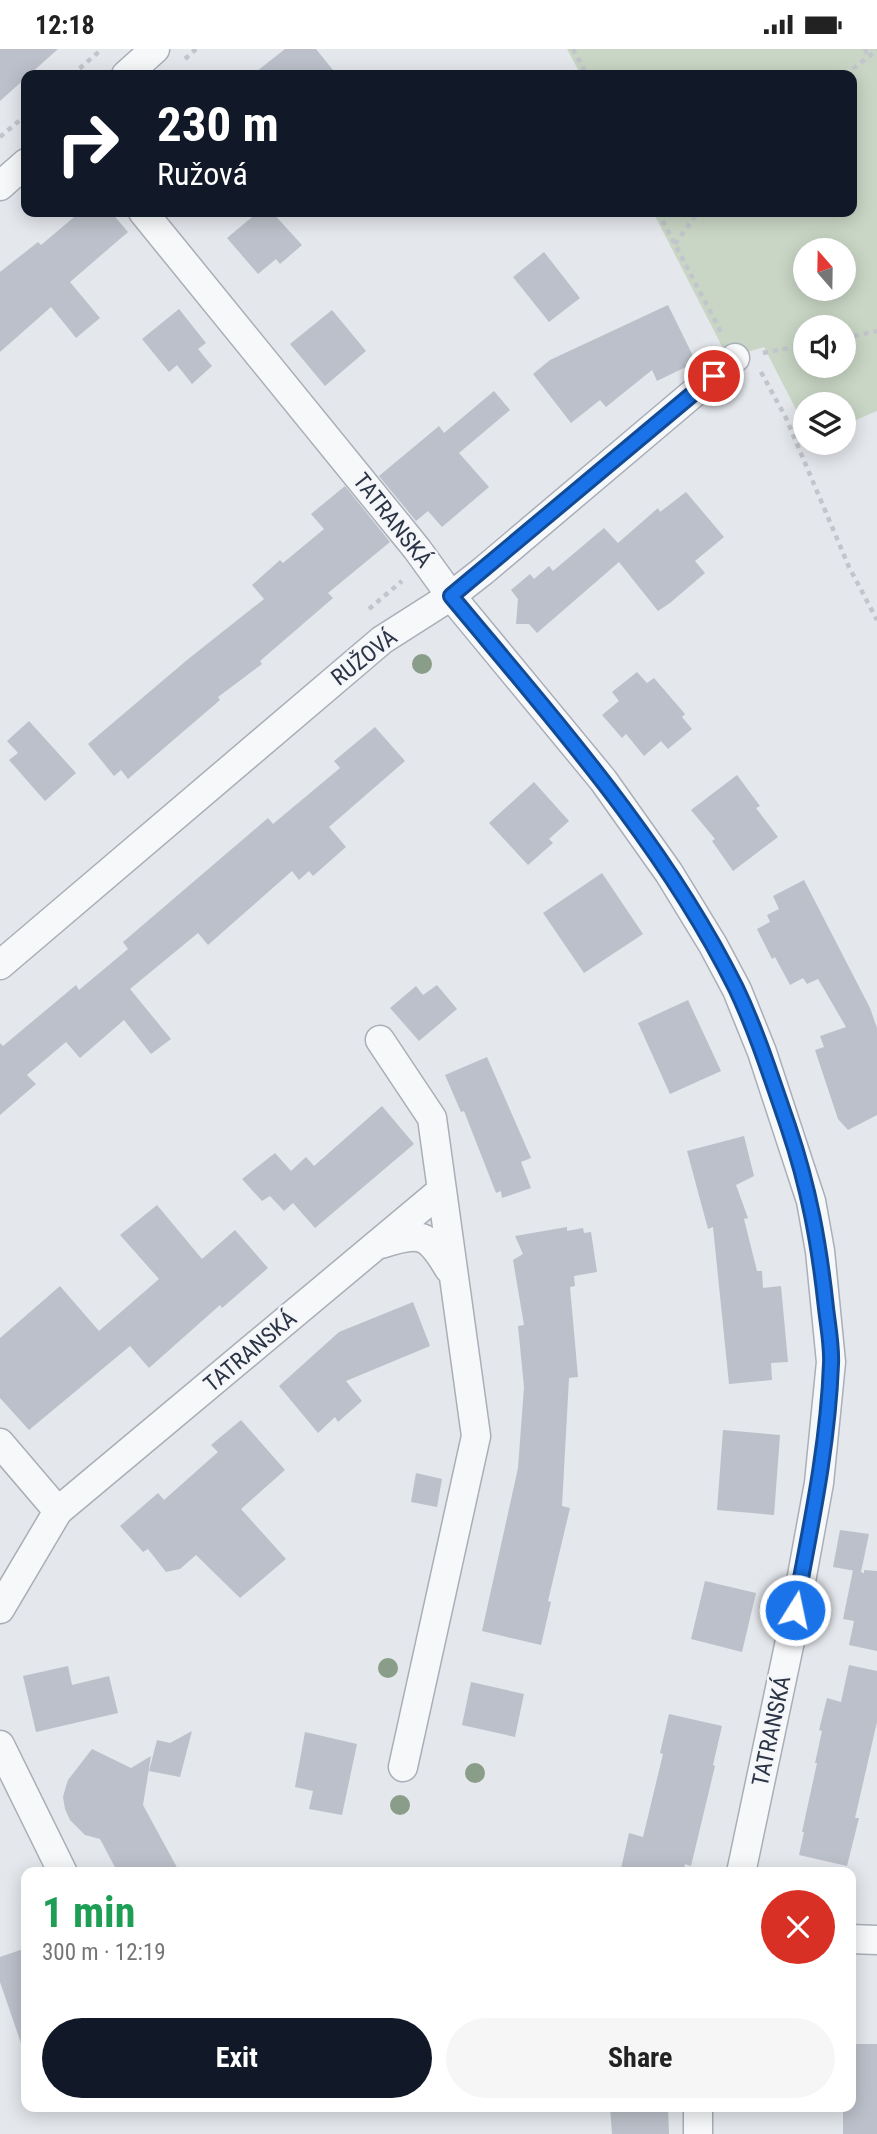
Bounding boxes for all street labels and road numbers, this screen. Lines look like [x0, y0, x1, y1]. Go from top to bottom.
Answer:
street label: TATRANSKÁ [347, 467, 439, 573]
street label: RUŽOVÁ [326, 623, 402, 691]
street label: TATRANSKÁ [198, 1304, 302, 1398]
street label: TATRANSKÁ [746, 1673, 796, 1789]

